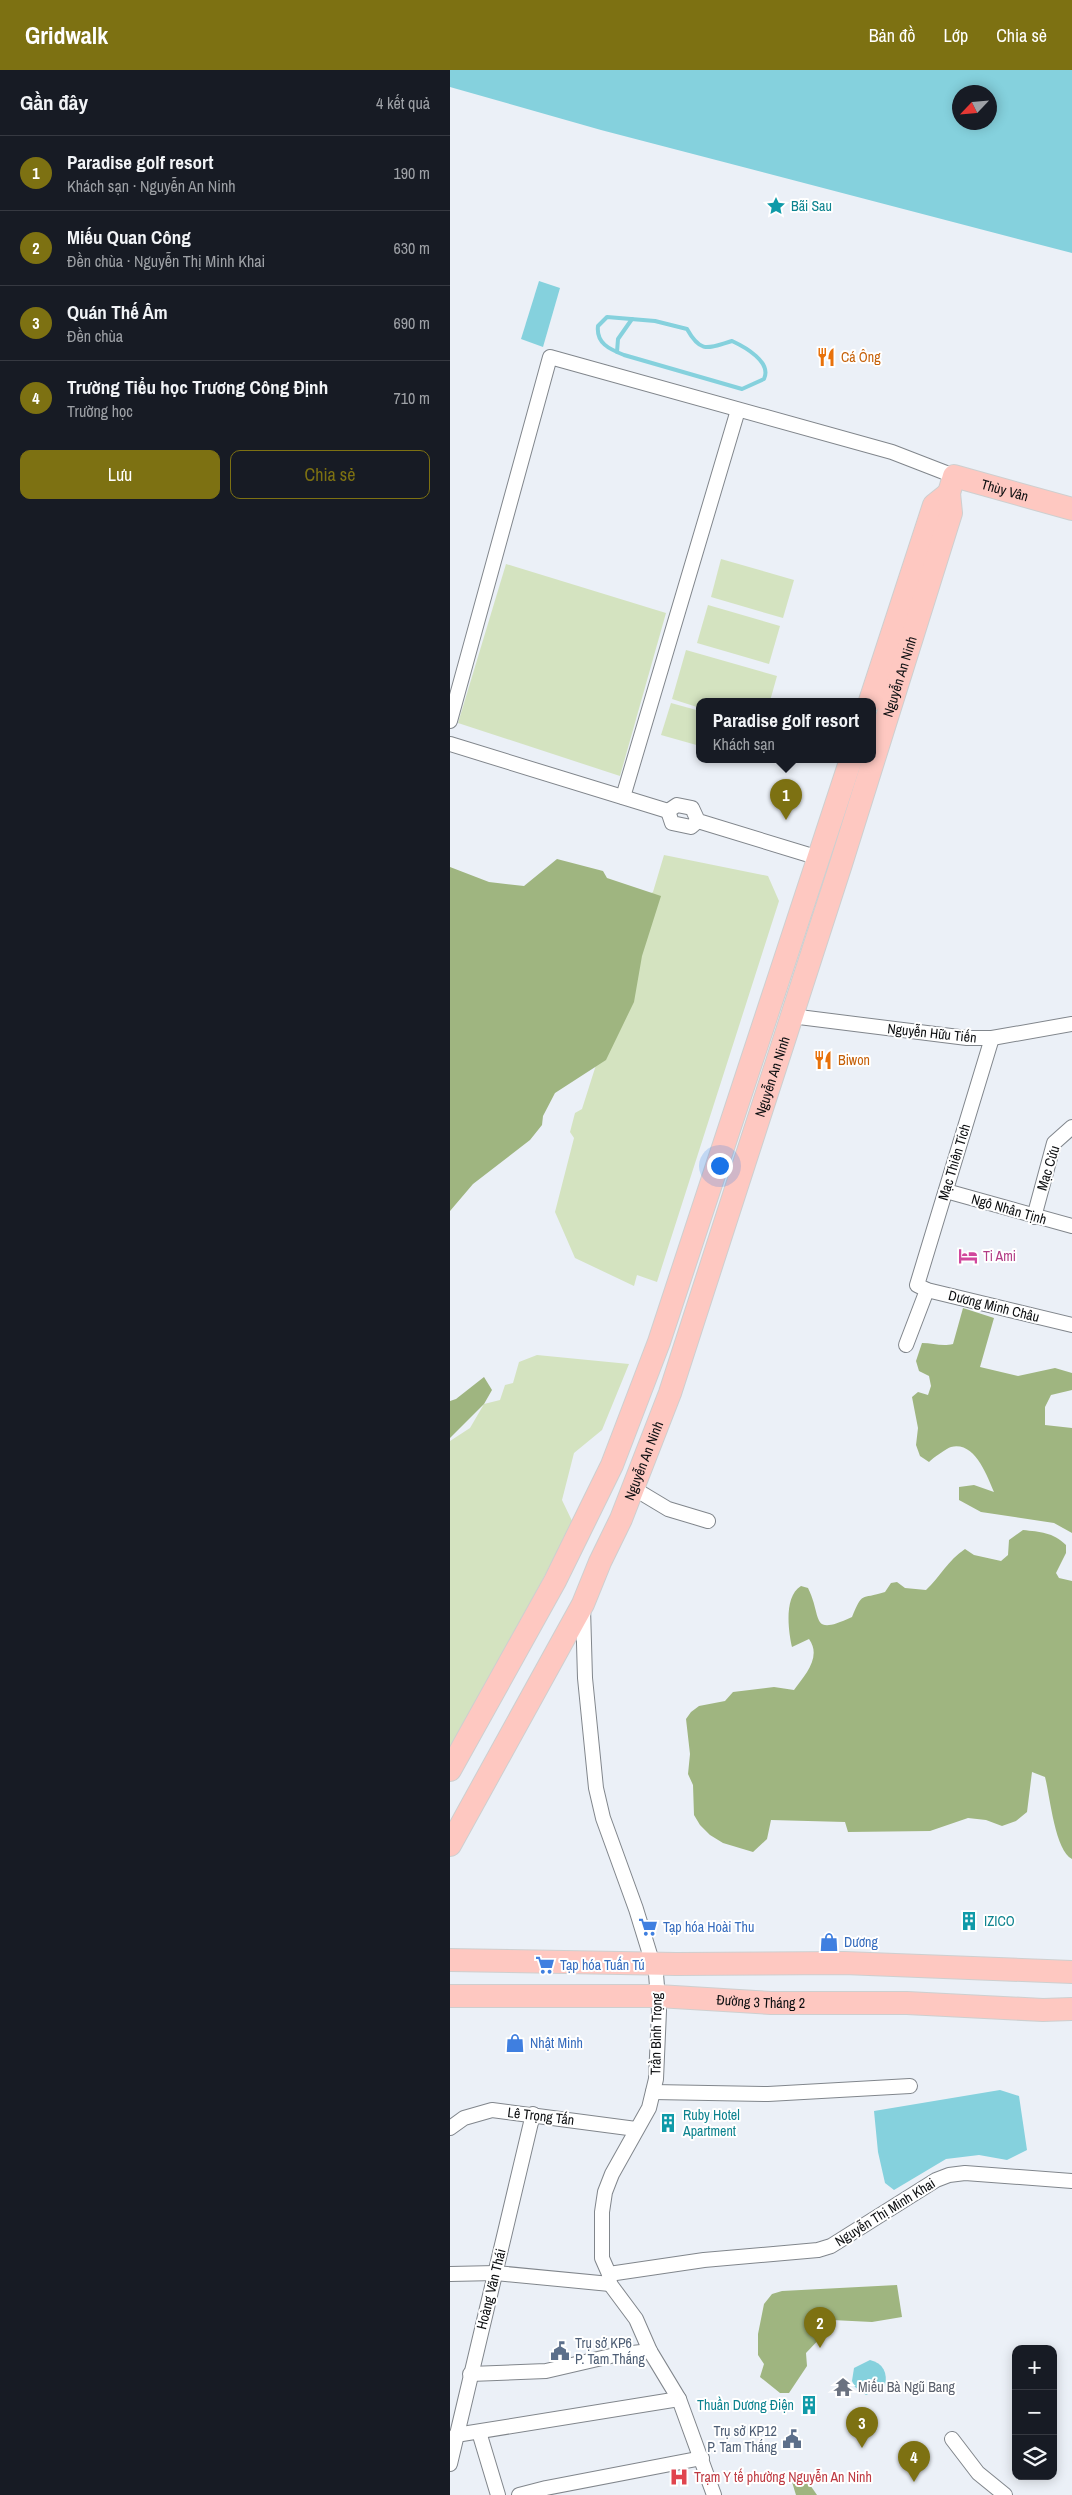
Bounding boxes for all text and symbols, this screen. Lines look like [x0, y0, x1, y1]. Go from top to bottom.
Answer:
text: Gridwalk [25, 19, 108, 51]
text: Bản đồ [869, 23, 916, 48]
text: Lớp [944, 23, 968, 48]
text: Chia sẻ [996, 23, 1047, 48]
north arrow [952, 85, 997, 130]
text: Gần đây [20, 88, 88, 117]
text: 4 kết quả [376, 92, 430, 114]
text: Paradise golf resort [67, 149, 213, 175]
text: 1 [32, 162, 40, 184]
text: 190 m [394, 162, 430, 184]
text: Khách sạn · Nguyễn An Ninh [67, 175, 236, 197]
place icon: Bãi Sau [765, 195, 787, 217]
place label: Bãi Sau [791, 197, 832, 215]
text: Miếu Quan Công [67, 224, 191, 250]
text: 2 [32, 237, 40, 259]
text: 630 m [394, 237, 430, 259]
text: Đền chùa · Nguyễn Thị Minh Khai [67, 250, 265, 272]
text: Quán Thế Âm [67, 299, 168, 325]
text: 3 [32, 312, 40, 334]
text: 690 m [394, 312, 430, 334]
text: Đền chùa [67, 325, 123, 347]
restaurant icon: Cá Ông [815, 346, 837, 368]
place label: Cá Ông [841, 348, 881, 366]
text: Trường Tiểu học Trương Công Định [67, 374, 328, 400]
text: 4 [32, 387, 40, 409]
text: 710 m [394, 387, 430, 409]
text: Trường học [67, 400, 133, 422]
button: Lưu [20, 450, 220, 499]
button: Chia sẻ [230, 450, 430, 499]
street label: Thùy Vân [979, 475, 1031, 505]
street label: Nguyễn An Ninh [879, 634, 921, 719]
popup [696, 698, 876, 763]
text: Paradise golf resort [713, 707, 859, 733]
text: Khách sạn [713, 733, 775, 755]
pin: 1 [770, 779, 802, 820]
street label: Nguyễn Hữu Tiến [887, 1019, 977, 1047]
street label: Nguyễn An Ninh [751, 1034, 794, 1119]
restaurant icon: Biwon [812, 1049, 834, 1071]
place label: Biwon [838, 1051, 870, 1069]
street label: Mạc Thiên Tích [934, 1122, 974, 1202]
street label: Mạc Cửu [1033, 1143, 1063, 1193]
your location [707, 1153, 733, 1179]
street label: Ngô Nhân Tịnh [969, 1190, 1049, 1228]
hotel icon: Ti Ami [957, 1245, 979, 1267]
place label: Ti Ami [983, 1247, 1016, 1265]
street label: Dương Minh Châu [947, 1286, 1041, 1326]
street label: Nguyễn An Ninh [620, 1418, 667, 1503]
building icon: IZICO [958, 1910, 980, 1932]
place label: IZICO [984, 1912, 1015, 1930]
supermarket icon: Tạp hóa Hoài Thu [637, 1916, 659, 1938]
place label: Tạp hóa Hoài Thu [663, 1918, 754, 1936]
shop icon: Dương [818, 1931, 840, 1953]
place label: Dương [844, 1933, 878, 1951]
supermarket icon: Tạp hóa Tuấn Tú [534, 1954, 556, 1976]
place label: Tạp hóa Tuấn Tú [560, 1956, 645, 1974]
street label: Đường 3 Tháng 2 [716, 1991, 805, 2012]
street label: Trần Bình Trọng [646, 1992, 666, 2075]
shop icon: Nhật Minh [504, 2032, 526, 2054]
place label: Nhật Minh [530, 2034, 583, 2052]
street label: Lê Trọng Tấn [507, 2103, 575, 2129]
place label: Ruby Hotel Apartment [682, 2106, 740, 2140]
building icon: Ruby Hotel Apartment [657, 2112, 679, 2134]
street label: Nguyễn Thị Minh Khai [832, 2174, 938, 2250]
street label: Hoàng Văn Thái [472, 2247, 510, 2331]
pin: 2 [804, 2307, 836, 2348]
place label: Trụ sở KP6 P. Tam Thắng [575, 2334, 645, 2368]
public building icon: Trụ sở KP6 P. Tam Thắng [549, 2340, 571, 2362]
map controls [1012, 2345, 1057, 2480]
button: + [1012, 2345, 1057, 2390]
temple icon: Miếu Bà Ngũ Bang [832, 2376, 854, 2398]
place label: Miếu Bà Ngũ Bang [858, 2378, 956, 2396]
button: − [1012, 2390, 1057, 2435]
building icon: Thuần Dương Điện [798, 2394, 820, 2416]
place label: Thuần Dương Điện [697, 2396, 794, 2414]
pin: 3 [846, 2407, 878, 2448]
place label: Trụ sở KP12 P. Tam Thắng [707, 2422, 778, 2456]
public building icon: Trụ sở KP12 P. Tam Thắng [781, 2428, 803, 2450]
button: layers [1012, 2435, 1057, 2480]
pin: 4 [898, 2441, 930, 2482]
hospital icon: Trạm Y tế phường Nguyễn An Ninh [668, 2466, 690, 2488]
place label: Trạm Y tế phường Nguyễn An Ninh [694, 2468, 872, 2486]

